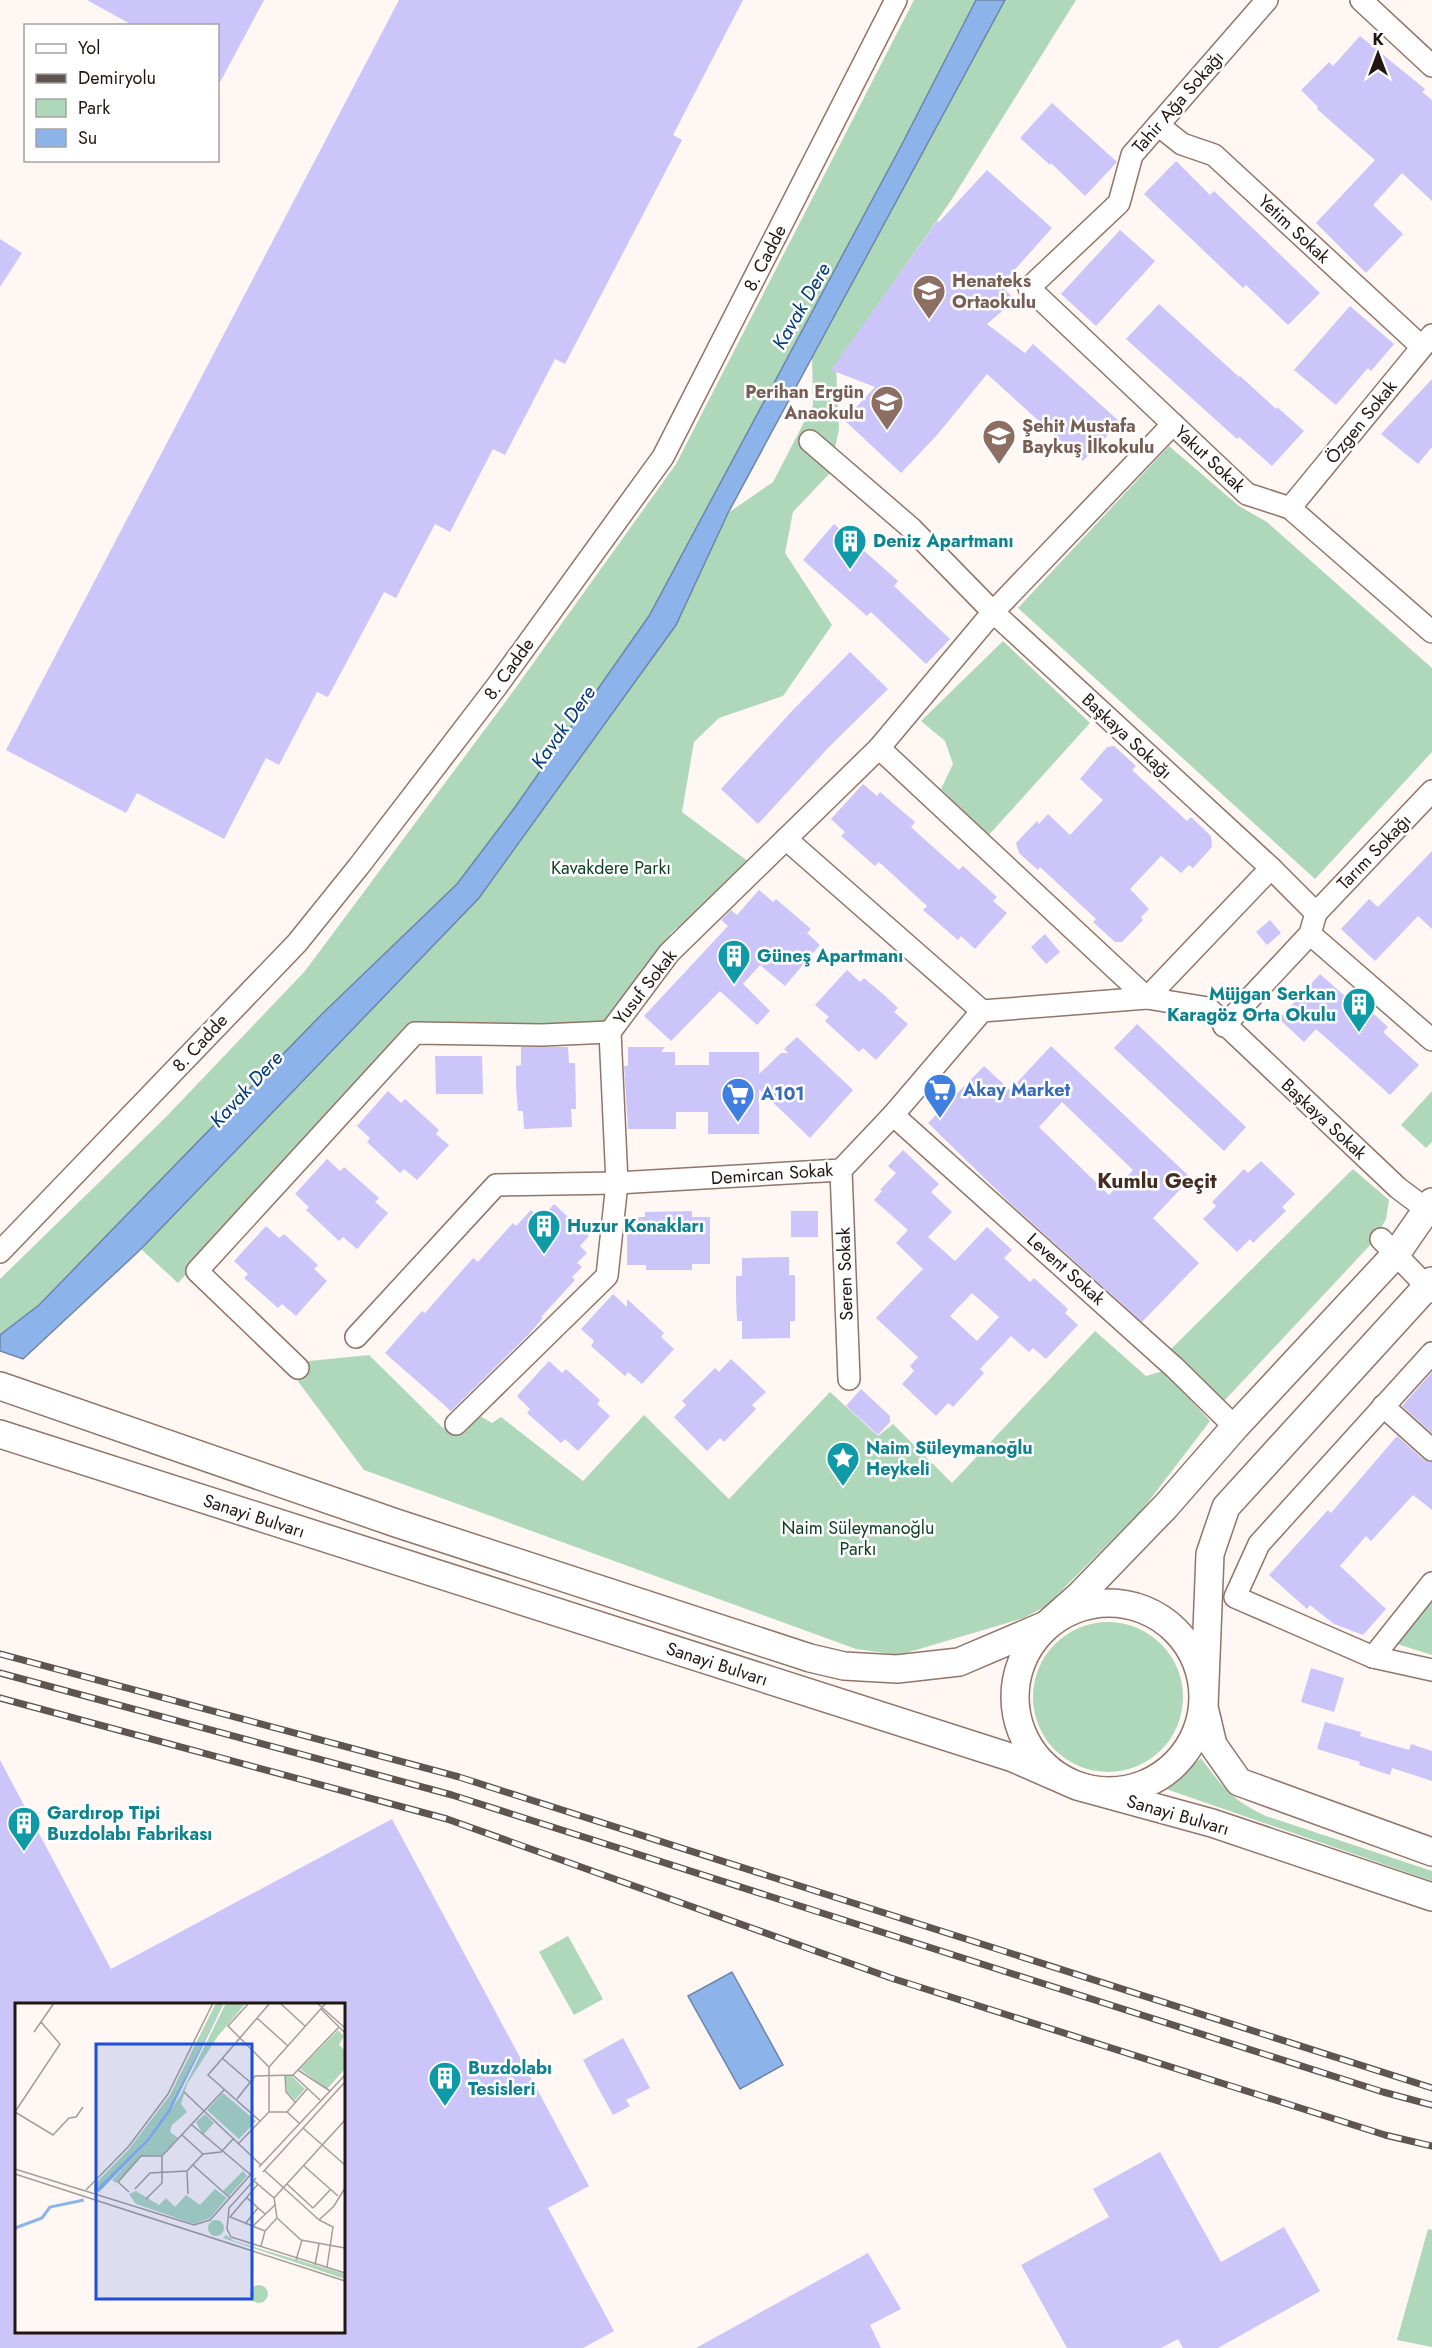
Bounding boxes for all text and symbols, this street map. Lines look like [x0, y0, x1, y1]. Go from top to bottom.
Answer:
legend [24, 24, 219, 162]
north arrow [1348, 24, 1408, 84]
text: K [1372, 28, 1384, 51]
text: Yol [78, 35, 100, 61]
street label: Tahir Ağa Sokağı [1126, 45, 1230, 159]
text: Demiryolu [78, 65, 156, 91]
text: Park [78, 95, 110, 121]
text: Su [78, 125, 97, 151]
street label: Yetim Sokak [1252, 189, 1336, 269]
street label: 8. Cadde [737, 220, 793, 296]
water label: Kavak Dere [765, 258, 838, 355]
place label: Henateks Ortaokulu [952, 268, 1036, 315]
school or university icon: Henateks Ortaokulu [911, 273, 947, 320]
street label: Özgen Sokak [1319, 375, 1403, 469]
place label: Perihan Ergün Anaokulu [745, 379, 864, 426]
school or university icon: Perihan Ergün Anaokulu [869, 384, 905, 431]
place label: Şehit Mustafa Baykuş İlkokulu [1022, 413, 1154, 460]
school or university icon: Şehit Mustafa Baykuş İlkokulu [981, 418, 1017, 465]
street label: Yakut Sokak [1169, 419, 1251, 499]
building icon: Deniz Apartmanı [832, 523, 868, 570]
place label: Deniz Apartmanı [873, 528, 1014, 554]
street label: 8. Cadde [478, 633, 540, 705]
water label: Kavak Dere [524, 680, 603, 775]
street label: Başkaya Sokağı [1076, 687, 1178, 785]
street label: Tarım Sokağı [1331, 808, 1417, 896]
park label: Kavakdere Parkı [551, 855, 671, 881]
building icon: Güneş Apartmanı [716, 938, 752, 985]
place label: Güneş Apartmanı [757, 943, 903, 969]
street label: Yusuf Sokak [607, 944, 683, 1030]
place label: Müjgan Serkan Karagöz Orta Okulu [1167, 981, 1336, 1028]
building icon: Müjgan Serkan Karagöz Orta Okulu [1341, 986, 1377, 1033]
street label: 8. Cadde [166, 1008, 234, 1078]
water label: Kavak Dere [203, 1044, 290, 1134]
supermarket icon: Akay Market [922, 1072, 958, 1119]
street label: Başkaya Sokak [1275, 1072, 1373, 1166]
supermarket icon: A101 [720, 1076, 756, 1123]
place label: Akay Market [962, 1077, 1071, 1103]
place label: A101 [760, 1081, 804, 1107]
street label: Demircan Sokak [710, 1157, 834, 1191]
district label: Kumlu Geçit [1097, 1166, 1217, 1196]
building icon: Huzur Konakları [526, 1208, 562, 1255]
place label: Huzur Konakları [567, 1213, 704, 1239]
street label: Seren Sokak [830, 1227, 860, 1321]
street label: Levent Sokak [1021, 1227, 1111, 1311]
place label: Naim Süleymanoğlu Heykeli [866, 1435, 1033, 1482]
place icon: Naim Süleymanoğlu Heykeli [825, 1440, 861, 1487]
street label: Sanayi Bulvarı [200, 1487, 308, 1545]
park label: Naim Süleymanoğlu Parkı [782, 1515, 934, 1562]
street label: Sanayi Bulvarı [663, 1635, 771, 1693]
street label: Sanayi Bulvarı [1124, 1788, 1232, 1842]
place label: Gardırop Tipi Buzdolabı Fabrikası [47, 1800, 212, 1847]
building icon: Gardırop Tipi Buzdolabı Fabrikası [6, 1805, 42, 1852]
inset map [15, 2003, 345, 2333]
place label: Buzdolabı Tesisleri [468, 2055, 552, 2102]
building icon: Buzdolabı Tesisleri [427, 2060, 463, 2107]

